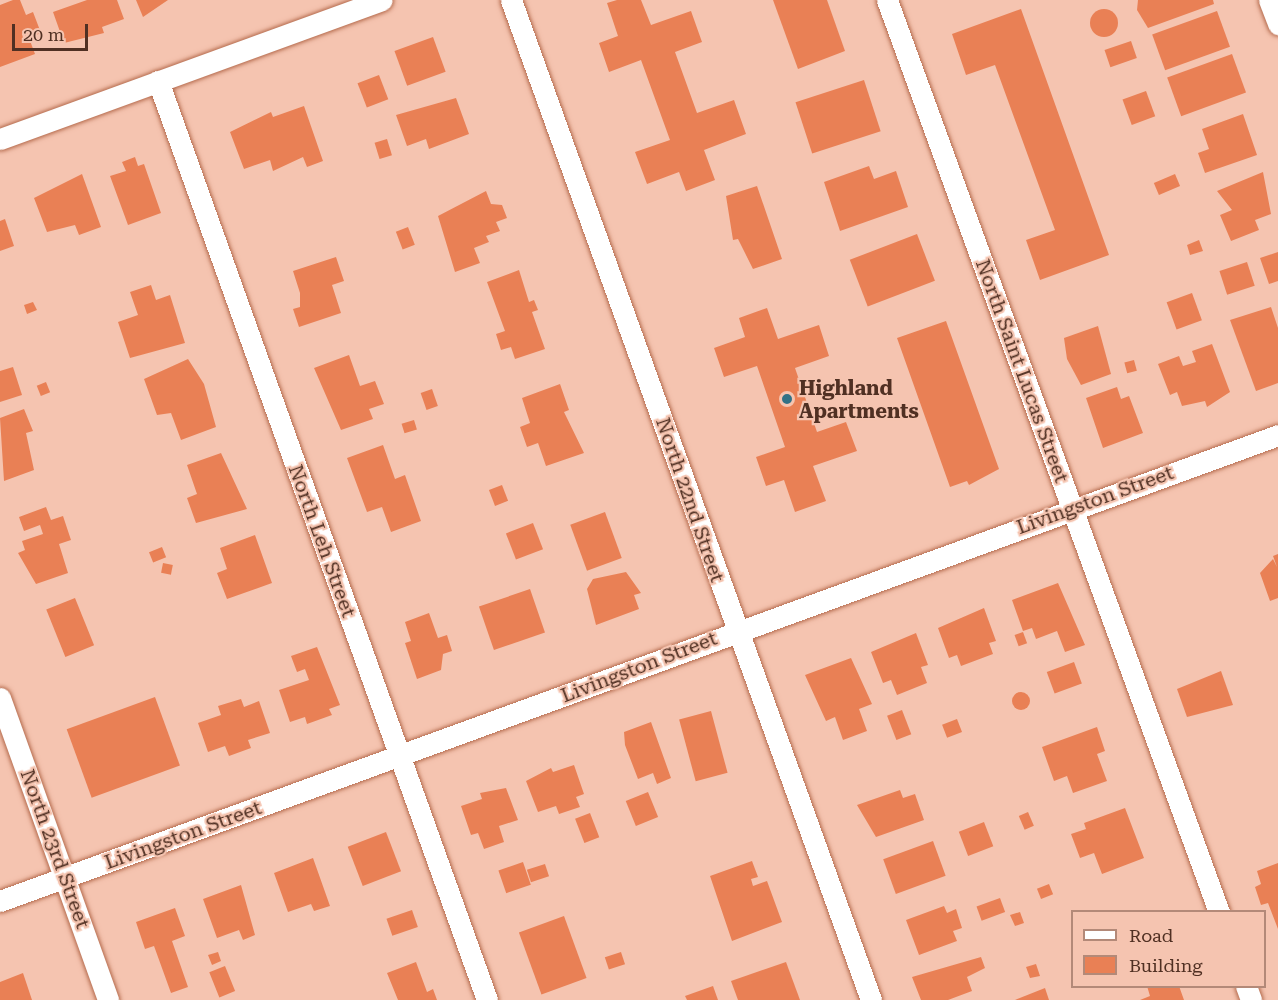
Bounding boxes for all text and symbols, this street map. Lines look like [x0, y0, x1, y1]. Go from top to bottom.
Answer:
scale bar [15, 12, 92, 50]
text: 20 m [23, 24, 64, 45]
street label: North Saint Lucas Street [970, 256, 1074, 486]
place label: Highland Apartments [799, 376, 919, 423]
marker: Highland Apartments [780, 392, 794, 406]
street label: North 22nd Street [651, 415, 729, 585]
street label: Livingston Street [1013, 460, 1177, 540]
street label: North Leh Street [283, 461, 361, 621]
street label: Livingston Street [558, 626, 720, 708]
street label: North 23rd Street [15, 766, 95, 932]
street label: Livingston Street [101, 795, 265, 875]
legend [1071, 910, 1266, 988]
text: Road [1129, 925, 1173, 946]
text: Building [1129, 955, 1203, 976]

